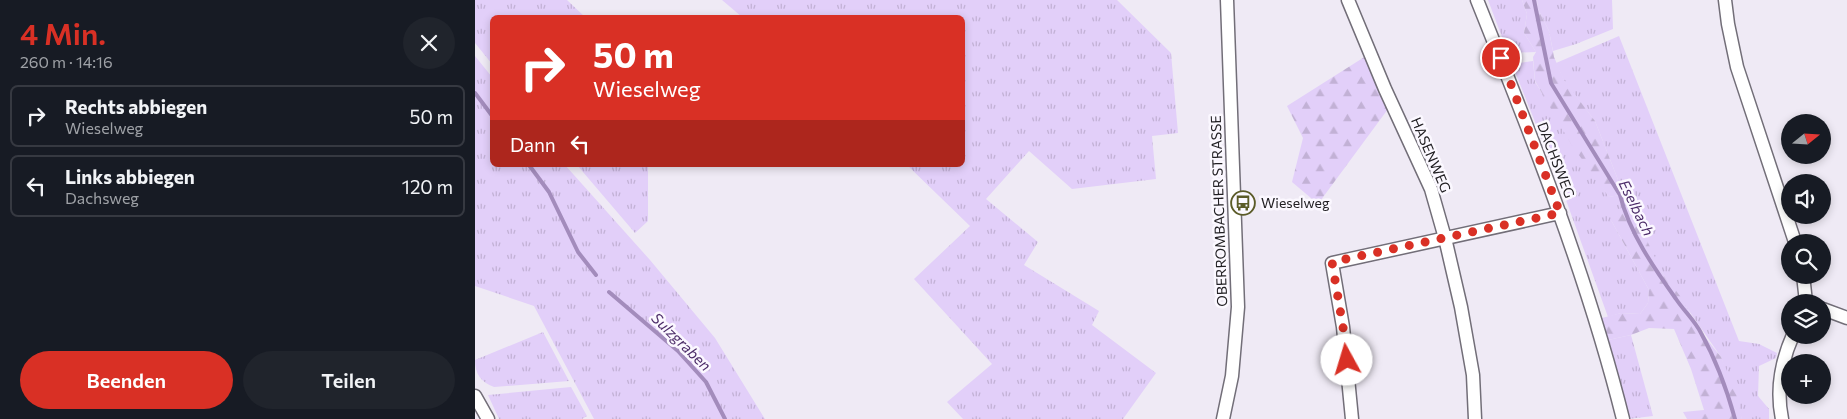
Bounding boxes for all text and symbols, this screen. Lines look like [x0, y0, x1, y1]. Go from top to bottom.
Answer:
text: 4 Min. [20, 14, 106, 51]
button: close [403, 17, 455, 69]
text: 50 m [593, 32, 674, 75]
icon: right [510, 35, 575, 100]
pin [1480, 37, 1522, 79]
icon: arrive [1487, 44, 1515, 72]
text: 260 m · 14:16 [20, 52, 113, 71]
text: Wieselweg [593, 75, 701, 102]
text: Rechts abbiegen [65, 95, 207, 118]
icon: right [22, 102, 50, 130]
text: 50 m [409, 105, 453, 128]
north arrow [1781, 114, 1831, 164]
map controls [1781, 114, 1831, 404]
street label: OBERROMBACHER STRASSE [1207, 115, 1230, 307]
street label: HASENWEG [1408, 115, 1455, 195]
text: Wieselweg [65, 118, 143, 137]
street label: DACHSWEG [1534, 119, 1579, 200]
icon: left [566, 130, 594, 158]
text: Dann [510, 133, 556, 156]
text: Links abbiegen [65, 165, 195, 188]
icon: left [22, 172, 50, 200]
button: sound [1781, 174, 1831, 224]
text: 120 m [402, 175, 453, 198]
water label: Eselbach [1616, 177, 1658, 239]
text: Dachsweg [65, 188, 139, 207]
bus stop icon: Wieselweg [1230, 190, 1256, 216]
place label: Wieselweg [1261, 194, 1330, 211]
button: search [1781, 234, 1831, 284]
button: layers [1781, 294, 1831, 344]
water label: Sulzgraben [648, 309, 715, 374]
position arrow [1320, 333, 1372, 385]
button: Beenden [20, 351, 233, 409]
button: Teilen [243, 351, 455, 409]
button: + [1781, 354, 1831, 404]

